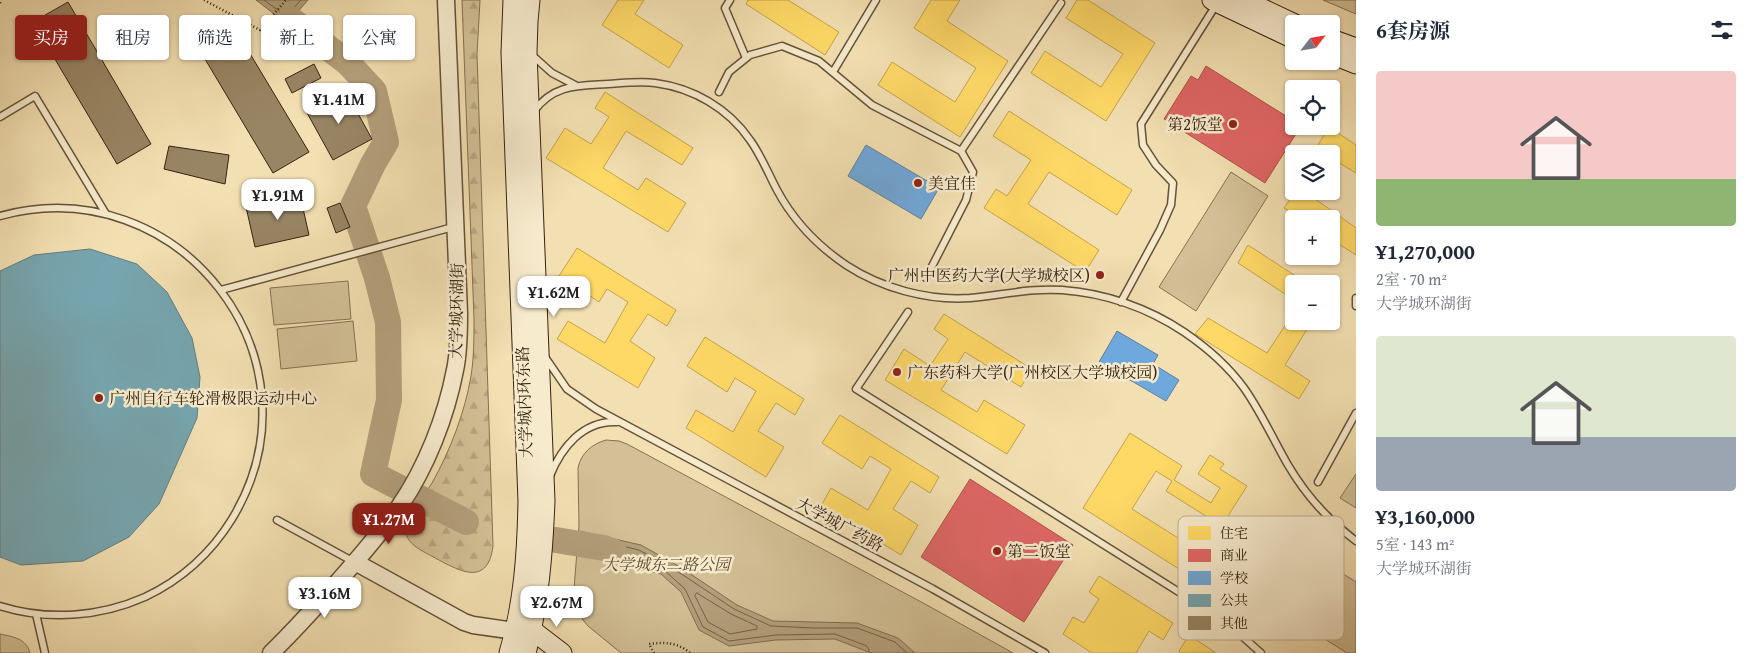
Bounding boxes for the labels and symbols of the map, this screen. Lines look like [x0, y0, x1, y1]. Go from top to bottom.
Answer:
north arrow [1285, 15, 1340, 70]
pin: ¥1.41M [298, 82, 380, 125]
place label: 第2饭堂 [1167, 112, 1223, 136]
marker: 第2饭堂 [1227, 118, 1239, 130]
place label: 美宜佳 [928, 171, 976, 195]
marker: 美宜佳 [912, 177, 924, 189]
pin: ¥1.91M [237, 178, 319, 221]
street label: 大学城环湖街 [443, 263, 469, 359]
place label: 广州中医药大学(大学城校区) [888, 263, 1090, 287]
marker: 广州中医药大学(大学城校区) [1094, 269, 1106, 281]
pin: ¥1.62M [513, 276, 595, 318]
street label: 大学城内环东路 [510, 346, 538, 458]
place label: 广东药科大学(广州校区大学城校园) [907, 360, 1157, 384]
marker: 广东药科大学(广州校区大学城校园) [891, 366, 903, 378]
place label: 广州自行车轮滑极限运动中心 [109, 386, 317, 410]
marker: 广州自行车轮滑极限运动中心 [93, 392, 105, 404]
street label: 大学城广药路 [792, 491, 888, 557]
pin: ¥1.27M [348, 502, 430, 545]
legend [1178, 516, 1344, 640]
text: 住宅 [1220, 523, 1248, 543]
place label: 第二饭堂 [1007, 539, 1071, 563]
marker: 第二饭堂 [991, 545, 1003, 557]
text: 商业 [1220, 545, 1248, 565]
park label: 大学城东二路公园 [602, 552, 733, 576]
text: 学校 [1220, 568, 1248, 588]
pin: ¥3.16M [284, 576, 366, 619]
pin: ¥2.67M [516, 586, 598, 628]
text: 公共 [1220, 590, 1248, 610]
text: 其他 [1220, 613, 1248, 633]

